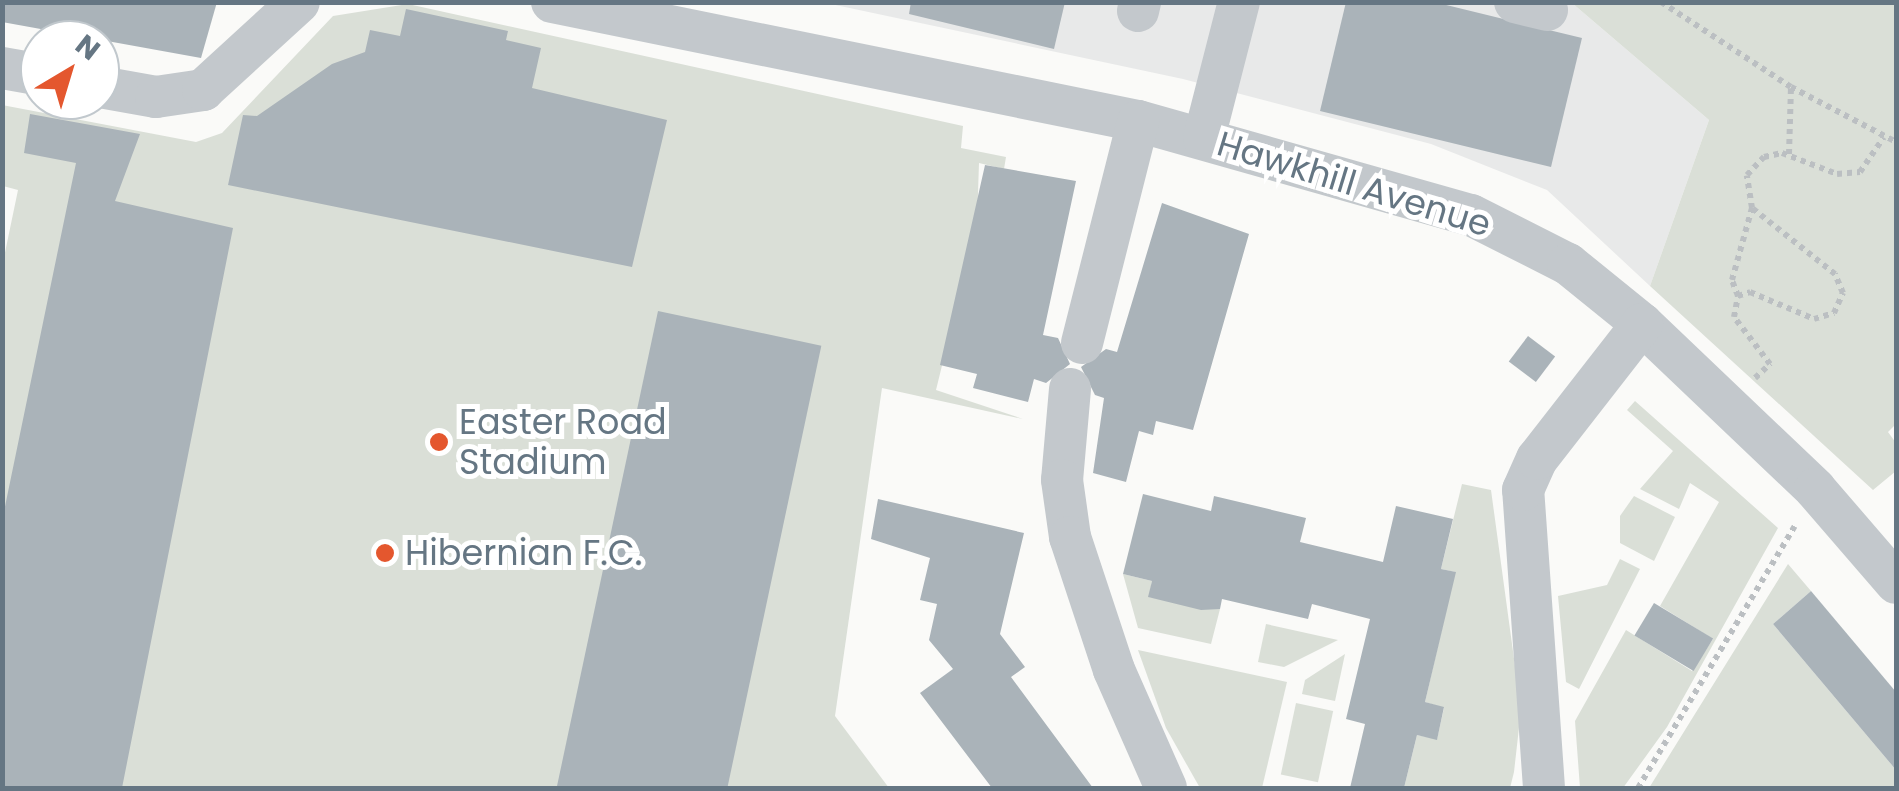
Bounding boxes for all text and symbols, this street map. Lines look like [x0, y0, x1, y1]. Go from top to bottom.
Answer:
north arrow [20, 20, 120, 120]
text: N [67, 26, 108, 69]
street label: Hawkhill Avenue [1212, 122, 1496, 246]
place label: Easter Road Stadium [459, 401, 667, 483]
marker: Easter Road Stadium [428, 431, 450, 453]
place label: Hibernian F.C. [405, 532, 642, 574]
marker: Hibernian F.C. [374, 542, 396, 564]

